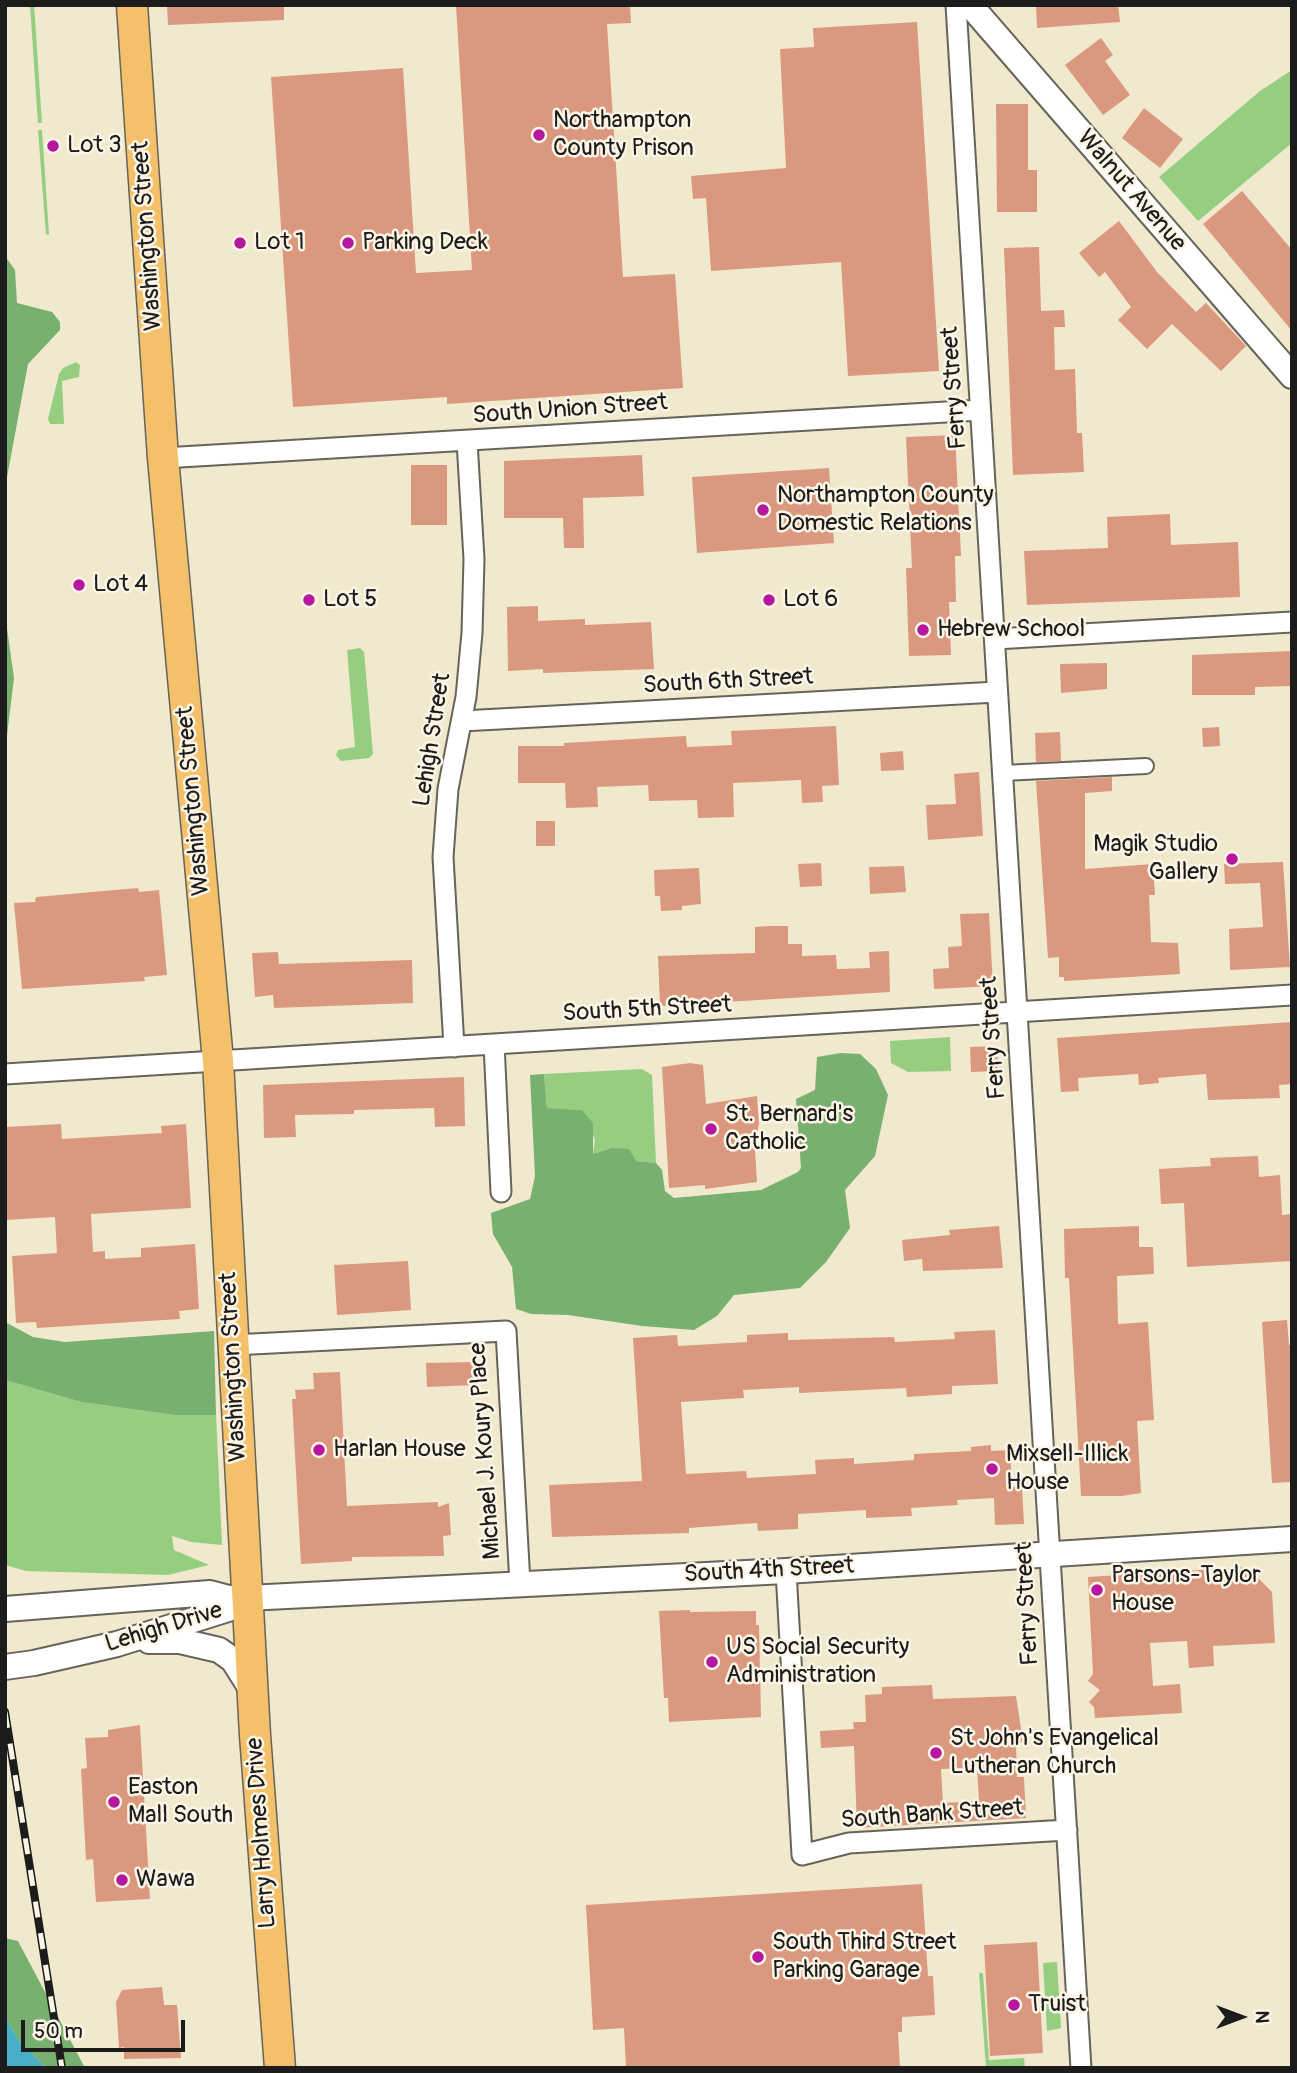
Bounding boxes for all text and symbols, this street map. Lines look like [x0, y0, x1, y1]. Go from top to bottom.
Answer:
place label: Northampton County Prison [553, 107, 694, 163]
street label: Walnut Avenue [1070, 124, 1192, 258]
marker: Northampton County Prison [531, 127, 547, 143]
place label: Lot 3 [67, 132, 122, 160]
marker: Lot 3 [45, 138, 61, 154]
street label: Washington Street [127, 140, 169, 332]
place label: Lot 1 [254, 229, 305, 257]
place label: Parking Deck [362, 229, 488, 257]
marker: Lot 1 [232, 235, 248, 251]
marker: Parking Deck [340, 235, 356, 251]
street label: Ferry Street [936, 326, 974, 450]
street label: South Union Street [472, 389, 668, 431]
place label: Northampton County Domestic Relations [777, 482, 994, 538]
marker: Northampton County Domestic Relations [755, 502, 771, 518]
place label: Lot 4 [93, 571, 148, 599]
marker: Lot 4 [71, 577, 87, 593]
place label: Lot 5 [323, 586, 377, 614]
place label: Lot 6 [783, 586, 838, 614]
marker: Lot 5 [301, 592, 317, 608]
marker: Lot 6 [761, 592, 777, 608]
place label: Hebrew School [937, 616, 1085, 644]
marker: Hebrew School [915, 622, 931, 638]
street label: South 6th Street [642, 663, 814, 701]
street label: Lehigh Street [408, 671, 458, 809]
street label: Washington Street [171, 705, 217, 897]
place label: Magik Studio Gallery [1093, 831, 1218, 887]
marker: Magik Studio Gallery [1224, 851, 1240, 867]
street label: Ferry Street [975, 976, 1013, 1100]
street label: South 5th Street [562, 991, 732, 1029]
place label: St. Bernard's Catholic [725, 1101, 853, 1157]
marker: St. Bernard's Catholic [703, 1121, 719, 1137]
street label: Washington Street [215, 1271, 253, 1463]
street label: Michael J. Koury Place [464, 1342, 508, 1560]
place label: Harlan House [333, 1436, 466, 1464]
place label: Mixsell-Illick House [1006, 1441, 1128, 1497]
marker: Harlan House [311, 1442, 327, 1458]
marker: Mixsell-Illick House [984, 1461, 1000, 1477]
street label: Ferry Street [1010, 1542, 1046, 1666]
street label: South 4th Street [683, 1552, 855, 1590]
place label: Parsons-Taylor House [1111, 1562, 1261, 1618]
marker: Parsons-Taylor House [1089, 1582, 1105, 1598]
street label: Lehigh Drive [102, 1597, 226, 1659]
place label: US Social Security Administration [726, 1634, 909, 1690]
marker: US Social Security Administration [704, 1654, 720, 1670]
place label: St John's Evangelical Lutheran Church [950, 1725, 1159, 1781]
street label: Larry Holmes Drive [241, 1737, 283, 1929]
marker: St John's Evangelical Lutheran Church [928, 1745, 944, 1761]
place label: Easton Mall South [128, 1774, 233, 1830]
marker: Easton Mall South [106, 1794, 122, 1810]
street label: South Bank Street [840, 1794, 1024, 1836]
place label: Wawa [136, 1866, 195, 1894]
marker: Wawa [114, 1872, 130, 1888]
place label: South Third Street Parking Garage [772, 1929, 956, 1985]
marker: South Third Street Parking Garage [750, 1949, 766, 1965]
north arrow [1206, 1982, 1276, 2052]
place label: Truist [1028, 1991, 1086, 2019]
marker: Truist [1006, 1997, 1022, 2013]
scale bar [24, 2007, 189, 2050]
text: N [1250, 2011, 1274, 2023]
text: 50 m [34, 2018, 83, 2045]

